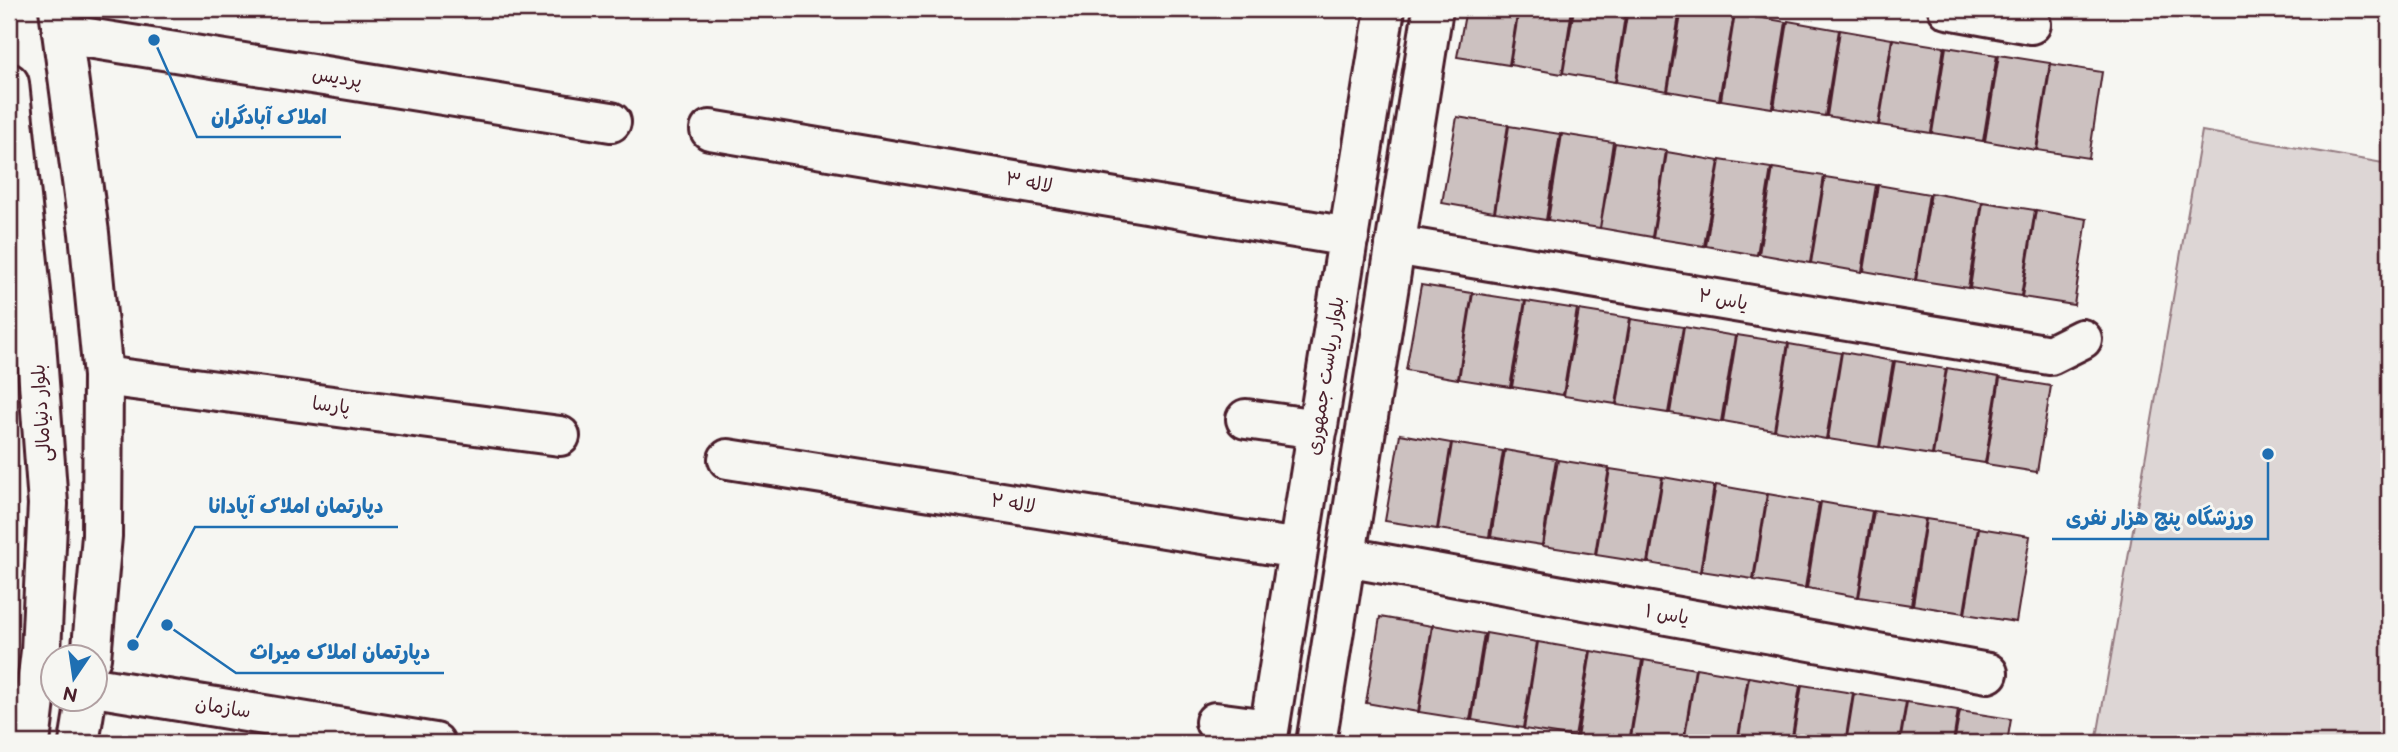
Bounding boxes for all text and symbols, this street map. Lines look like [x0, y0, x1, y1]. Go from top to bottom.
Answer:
street label: پردیس [310, 63, 364, 93]
callout: املاک آبادگران [197, 95, 341, 137]
text: املاک آبادگران [211, 104, 327, 130]
street label: لاله ۳ [1004, 168, 1054, 198]
street label: یاس ۲ [1696, 284, 1750, 316]
street label: بلوار ریاست جمهوری [1302, 295, 1350, 457]
street label: بلوار دنیامالی [27, 363, 57, 463]
street label: پارسا [311, 392, 351, 420]
callout: دپارتمان املاک آپادانا [195, 485, 398, 527]
street label: لاله ۲ [989, 489, 1037, 519]
text: دپارتمان املاک آپادانا [209, 494, 383, 519]
callout: ورزشگاه پنج هزار نفری [2052, 497, 2268, 539]
text: ورزشگاه پنج هزار نفری [2066, 505, 2254, 531]
street label: یاس ۱ [1643, 600, 1691, 630]
callout: دپارتمان املاک میراث [236, 631, 444, 673]
text: دپارتمان املاک میراث [250, 640, 430, 665]
north arrow [38, 644, 108, 714]
text: N [61, 680, 80, 706]
street label: سازمان [194, 692, 252, 724]

